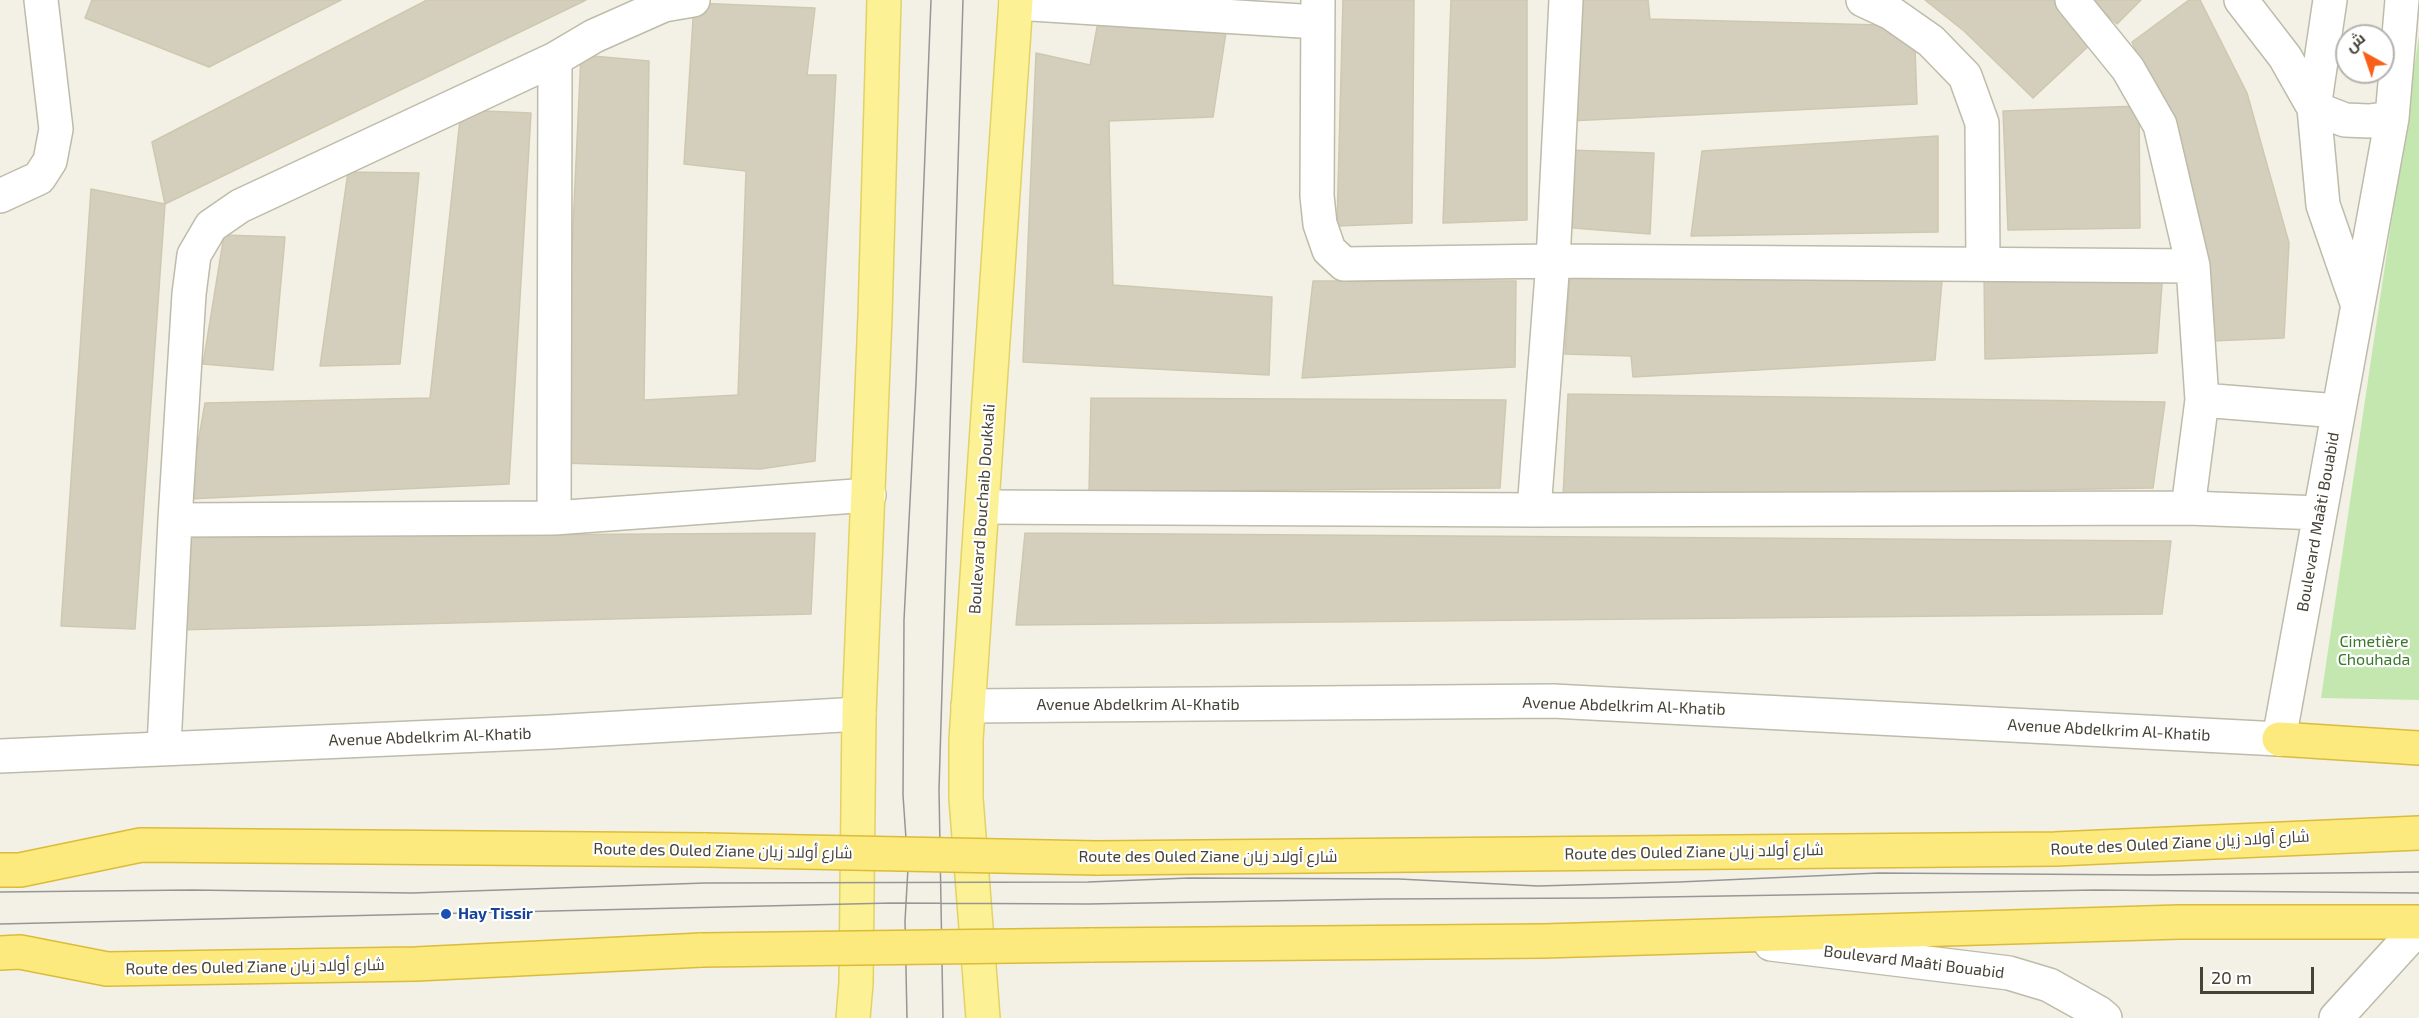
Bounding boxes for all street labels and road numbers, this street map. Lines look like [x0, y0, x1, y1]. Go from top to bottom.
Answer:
street label: Boulevard Bouchaib Doukkali [965, 403, 999, 615]
street label: Boulevard Maâti Bouabid [2293, 431, 2343, 613]
street label: Avenue Abdelkrim Al-Khatib [1522, 693, 1726, 719]
street label: Avenue Abdelkrim Al-Khatib [1036, 695, 1240, 715]
street label: Avenue Abdelkrim Al-Khatib [2007, 715, 2211, 745]
street label: Avenue Abdelkrim Al-Khatib [328, 724, 532, 750]
street label: Route des Ouled Ziane شارع أولاد زيان [2050, 827, 2310, 859]
street label: Route des Ouled Ziane شارع أولاد زيان [593, 839, 853, 863]
street label: Route des Ouled Ziane شارع أولاد زيان [1564, 840, 1824, 864]
street label: Route des Ouled Ziane شارع أولاد زيان [1078, 847, 1338, 867]
street label: Boulevard Maâti Bouabid [1823, 941, 2005, 983]
street label: Route des Ouled Ziane شارع أولاد زيان [125, 955, 385, 979]

